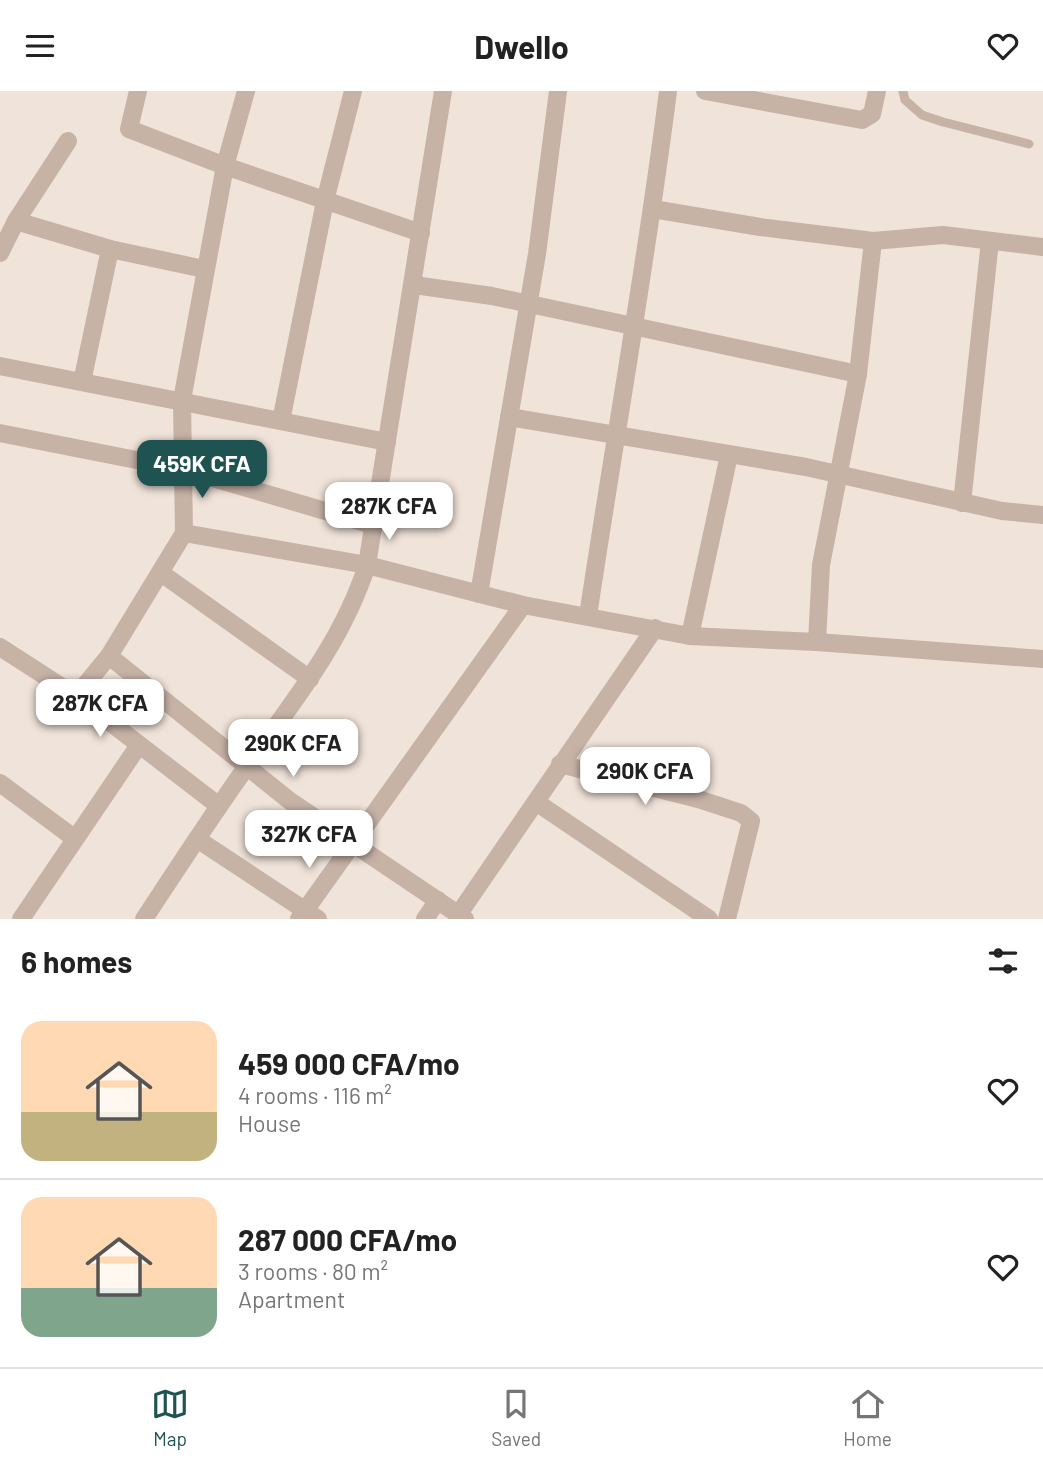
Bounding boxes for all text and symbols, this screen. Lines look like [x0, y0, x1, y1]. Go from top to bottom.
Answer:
icon: menu [21, 27, 59, 65]
text: Dwello [474, 27, 569, 65]
icon: heart [984, 27, 1022, 65]
pin: 459K CFA [130, 441, 274, 500]
text: 459K CFA [153, 449, 251, 477]
pin: 287K CFA [317, 483, 461, 542]
text: 287K CFA [341, 491, 437, 519]
pin: 287K CFA [28, 679, 172, 739]
text: 287K CFA [52, 688, 148, 716]
pin: 290K CFA [221, 719, 365, 779]
text: 290K CFA [244, 728, 342, 756]
pin: 290K CFA [573, 747, 717, 807]
text: 290K CFA [596, 756, 694, 784]
pin: 327K CFA [237, 811, 381, 870]
text: 327K CFA [261, 819, 357, 847]
icon: filters [984, 942, 1022, 980]
text: 6 homes [21, 943, 132, 979]
text: 459 000 CFA/mo [238, 1045, 460, 1081]
icon: home [77, 1049, 161, 1133]
icon: heart [984, 1072, 1022, 1110]
text: 4 rooms · 116 m² [238, 1081, 392, 1109]
text: House [238, 1109, 301, 1137]
text: 287 000 CFA/mo [238, 1221, 457, 1257]
icon: home [77, 1225, 161, 1309]
icon: heart [984, 1248, 1022, 1286]
text: 3 rooms · 80 m² [238, 1257, 388, 1285]
text: Apartment [238, 1285, 345, 1313]
tab: Map [151, 1385, 189, 1450]
tab: Saved [491, 1385, 541, 1450]
tab: Home [843, 1385, 892, 1450]

